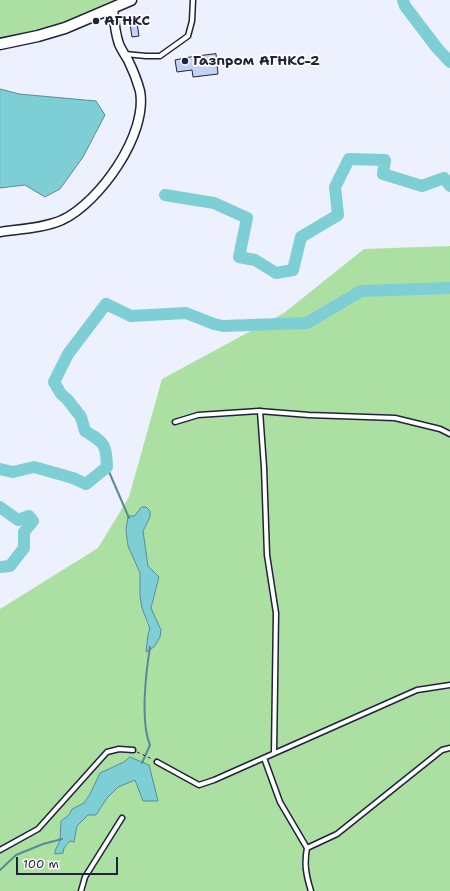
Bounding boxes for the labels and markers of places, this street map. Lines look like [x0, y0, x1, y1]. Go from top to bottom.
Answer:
place label: АГНКС [104, 13, 150, 29]
marker: АГНКС [91, 16, 101, 26]
place label: Газпром АГНКС-2 [193, 53, 320, 69]
marker: Газпром АГНКС-2 [180, 56, 190, 66]

